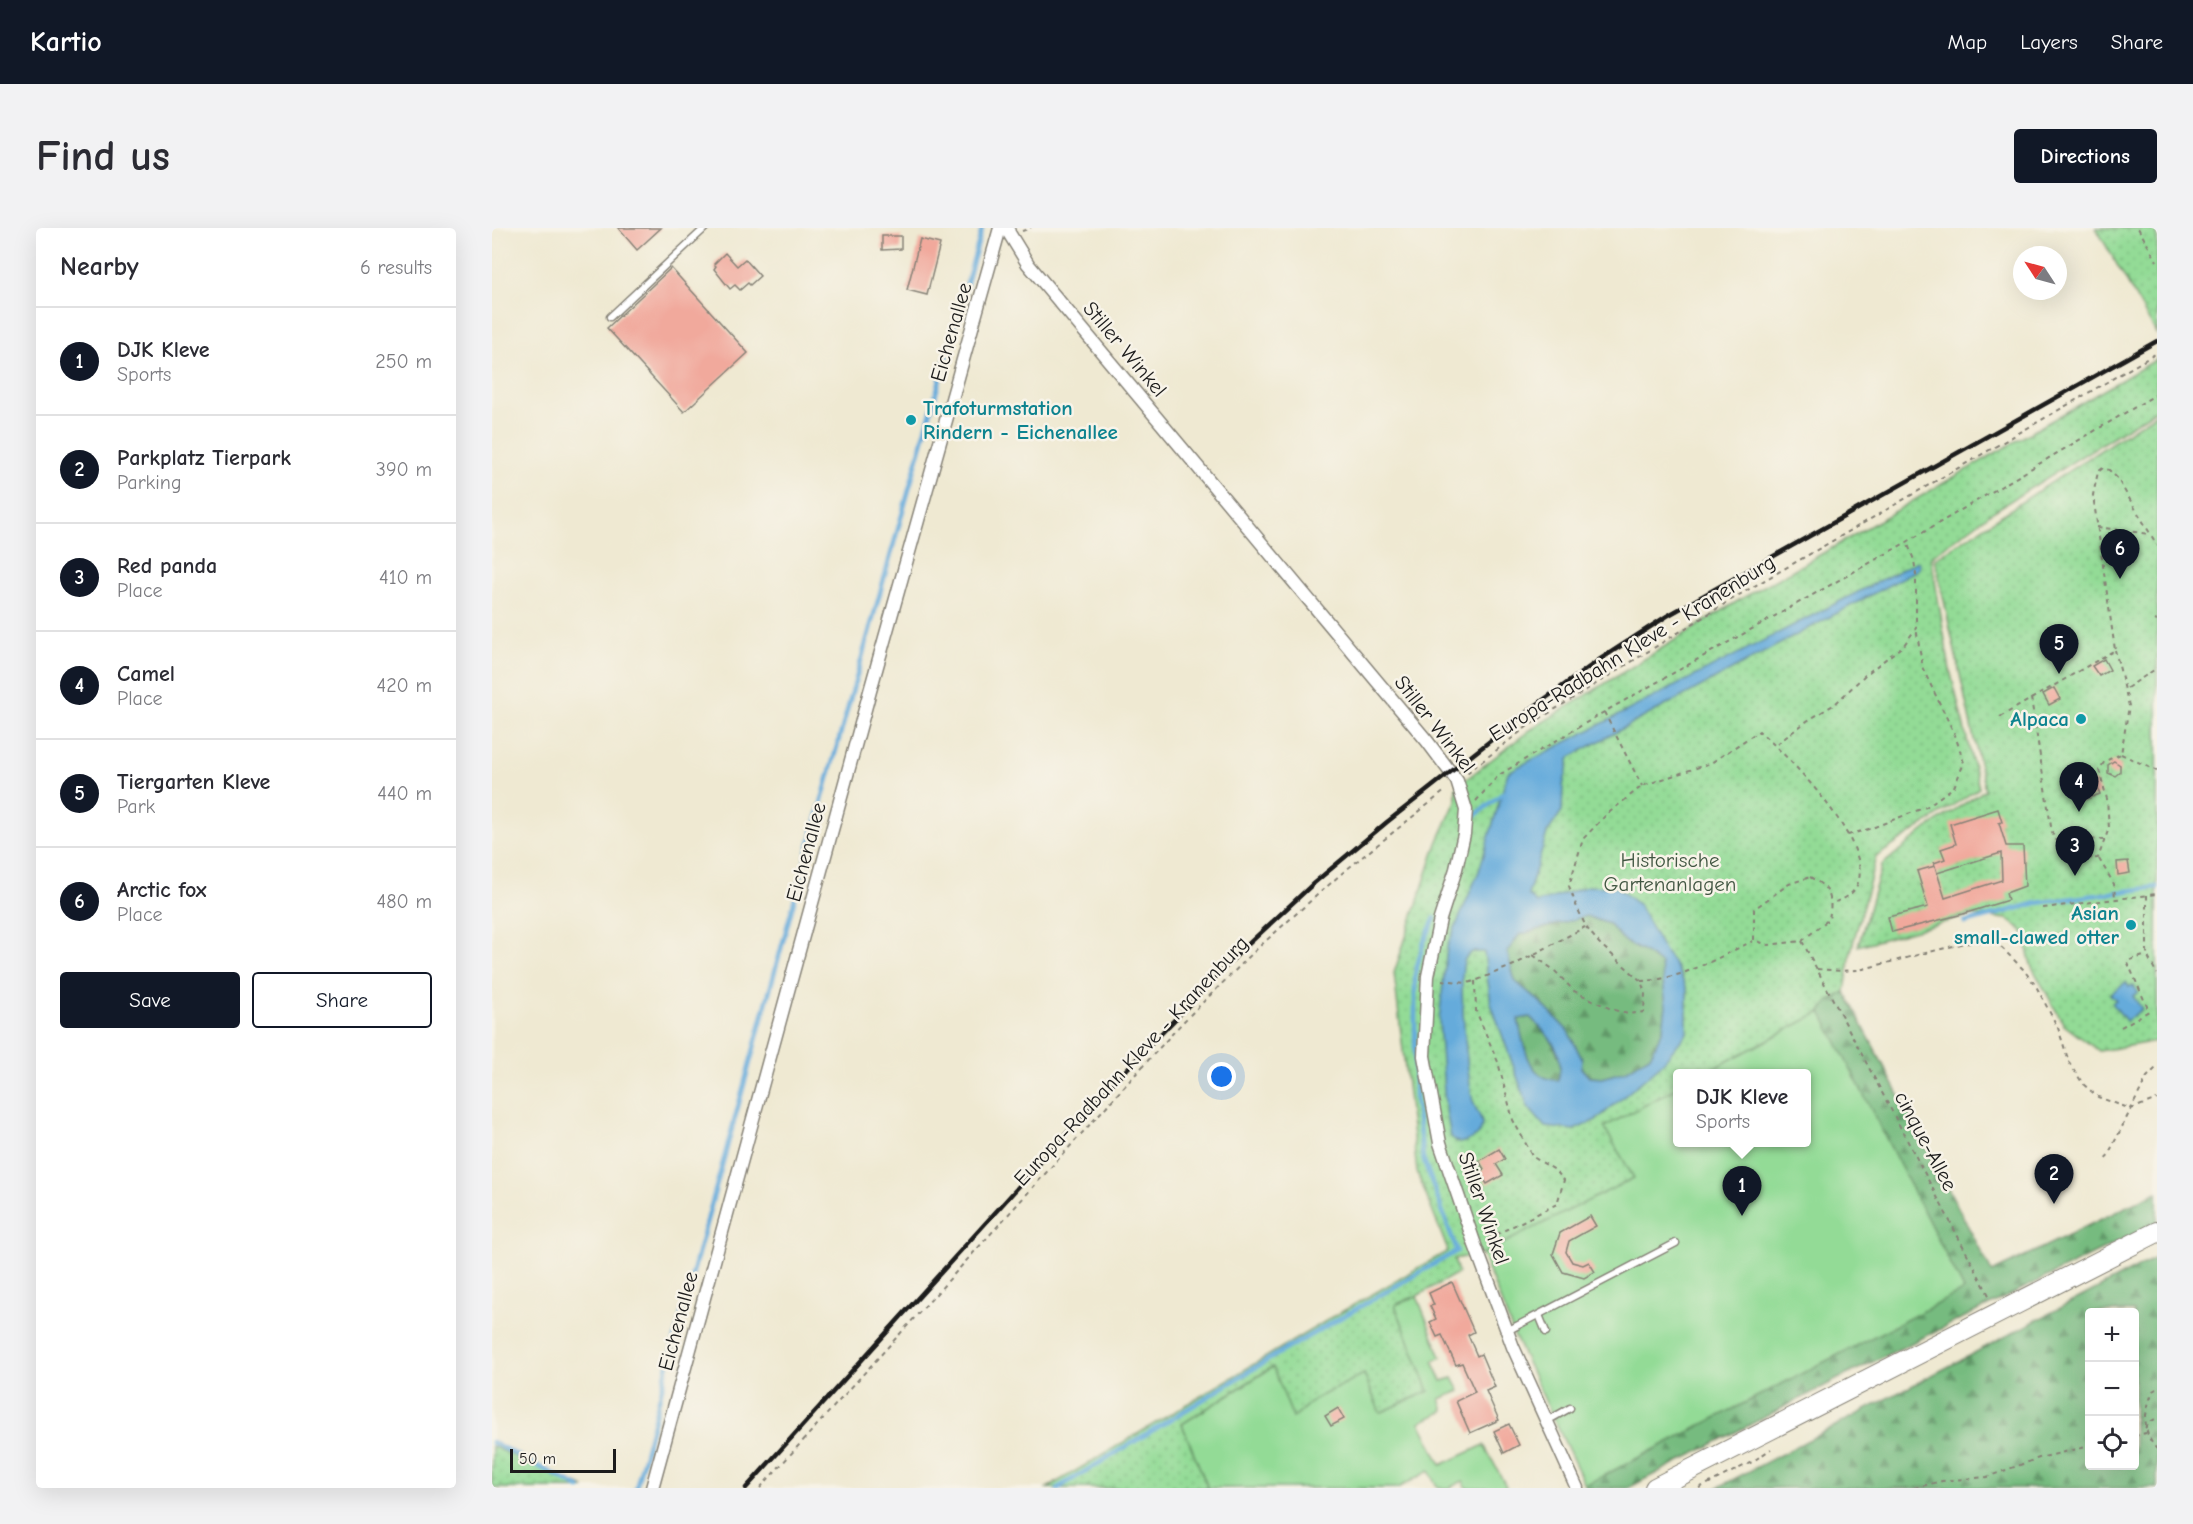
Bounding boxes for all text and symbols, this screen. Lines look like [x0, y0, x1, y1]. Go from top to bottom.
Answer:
text: Kartio [30, 26, 102, 58]
text: Map [1948, 30, 1987, 54]
text: Layers [2020, 30, 2078, 54]
text: Share [2111, 30, 2163, 54]
button: Directions [2014, 129, 2157, 183]
text: Find us [36, 132, 170, 181]
north arrow [2013, 246, 2067, 300]
text: Nearby [60, 252, 139, 282]
text: 6 results [360, 256, 432, 279]
street label: Eichenallee [925, 280, 977, 384]
street label: Stiller Winkel [1078, 297, 1172, 401]
text: DJK Kleve [117, 337, 209, 363]
text: 1 [76, 350, 83, 373]
text: 250 m [375, 350, 432, 373]
text: Sports [117, 363, 171, 386]
place label: Trafoturmstation Rindern - Eichenallee [923, 396, 1118, 444]
marker: Trafoturmstation Rindern - Eichenallee [904, 413, 918, 427]
text: Parkplatz Tierpark [117, 445, 291, 471]
text: 2 [75, 458, 84, 481]
text: 390 m [376, 458, 432, 481]
text: Parking [117, 471, 182, 494]
pin: 6 [2100, 530, 2140, 579]
street label: Europa-Radbahn Kleve - Kranenburg [1485, 550, 1779, 746]
text: Red panda [117, 553, 217, 579]
text: 3 [75, 566, 84, 589]
text: 410 m [379, 566, 432, 589]
text: Place [117, 579, 163, 602]
pin: 5 [2040, 624, 2078, 674]
text: Camel [117, 661, 175, 687]
street label: Stiller Winkel [1390, 671, 1480, 777]
text: 4 [75, 674, 84, 697]
text: 420 m [376, 674, 432, 697]
text: Place [117, 687, 163, 710]
place label: Alpaca [2010, 707, 2069, 731]
marker: Alpaca [2074, 712, 2088, 726]
pin: 4 [2060, 762, 2098, 812]
text: Tiergarten Kleve [117, 769, 270, 795]
text: 5 [74, 782, 85, 805]
text: 440 m [377, 782, 432, 805]
text: Park [117, 795, 155, 818]
street label: Eichenallee [781, 800, 831, 904]
pin: 3 [2056, 826, 2094, 876]
park label: Historische Gartenanlagen [1604, 848, 1736, 896]
text: Arctic fox [117, 877, 207, 903]
text: 6 [74, 890, 85, 913]
text: 480 m [377, 890, 432, 913]
place label: Asian small-clawed otter [1954, 901, 2120, 949]
text: Place [117, 903, 163, 926]
marker: Asian small-clawed otter [2124, 918, 2138, 932]
street label: Europa-Radbahn Kleve - Kranenburg [1009, 931, 1253, 1191]
button: Save [60, 972, 240, 1028]
button: Share [252, 972, 432, 1028]
your location [1207, 1062, 1236, 1091]
popup [1673, 1069, 1811, 1147]
text: DJK Kleve [1696, 1084, 1788, 1110]
street label: cinque-Allee [1890, 1087, 1962, 1195]
text: Sports [1696, 1110, 1750, 1133]
street label: Stiller Winkel [1454, 1149, 1514, 1267]
pin: 2 [2034, 1154, 2074, 1204]
pin: 1 [1722, 1166, 1762, 1216]
street label: Eichenallee [653, 1269, 703, 1373]
map controls [2085, 1308, 2139, 1470]
button: + [2085, 1308, 2139, 1362]
button: − [2085, 1362, 2139, 1416]
button: locate [2085, 1416, 2139, 1470]
scale bar [510, 1446, 616, 1474]
text: 50 m [519, 1450, 556, 1468]

